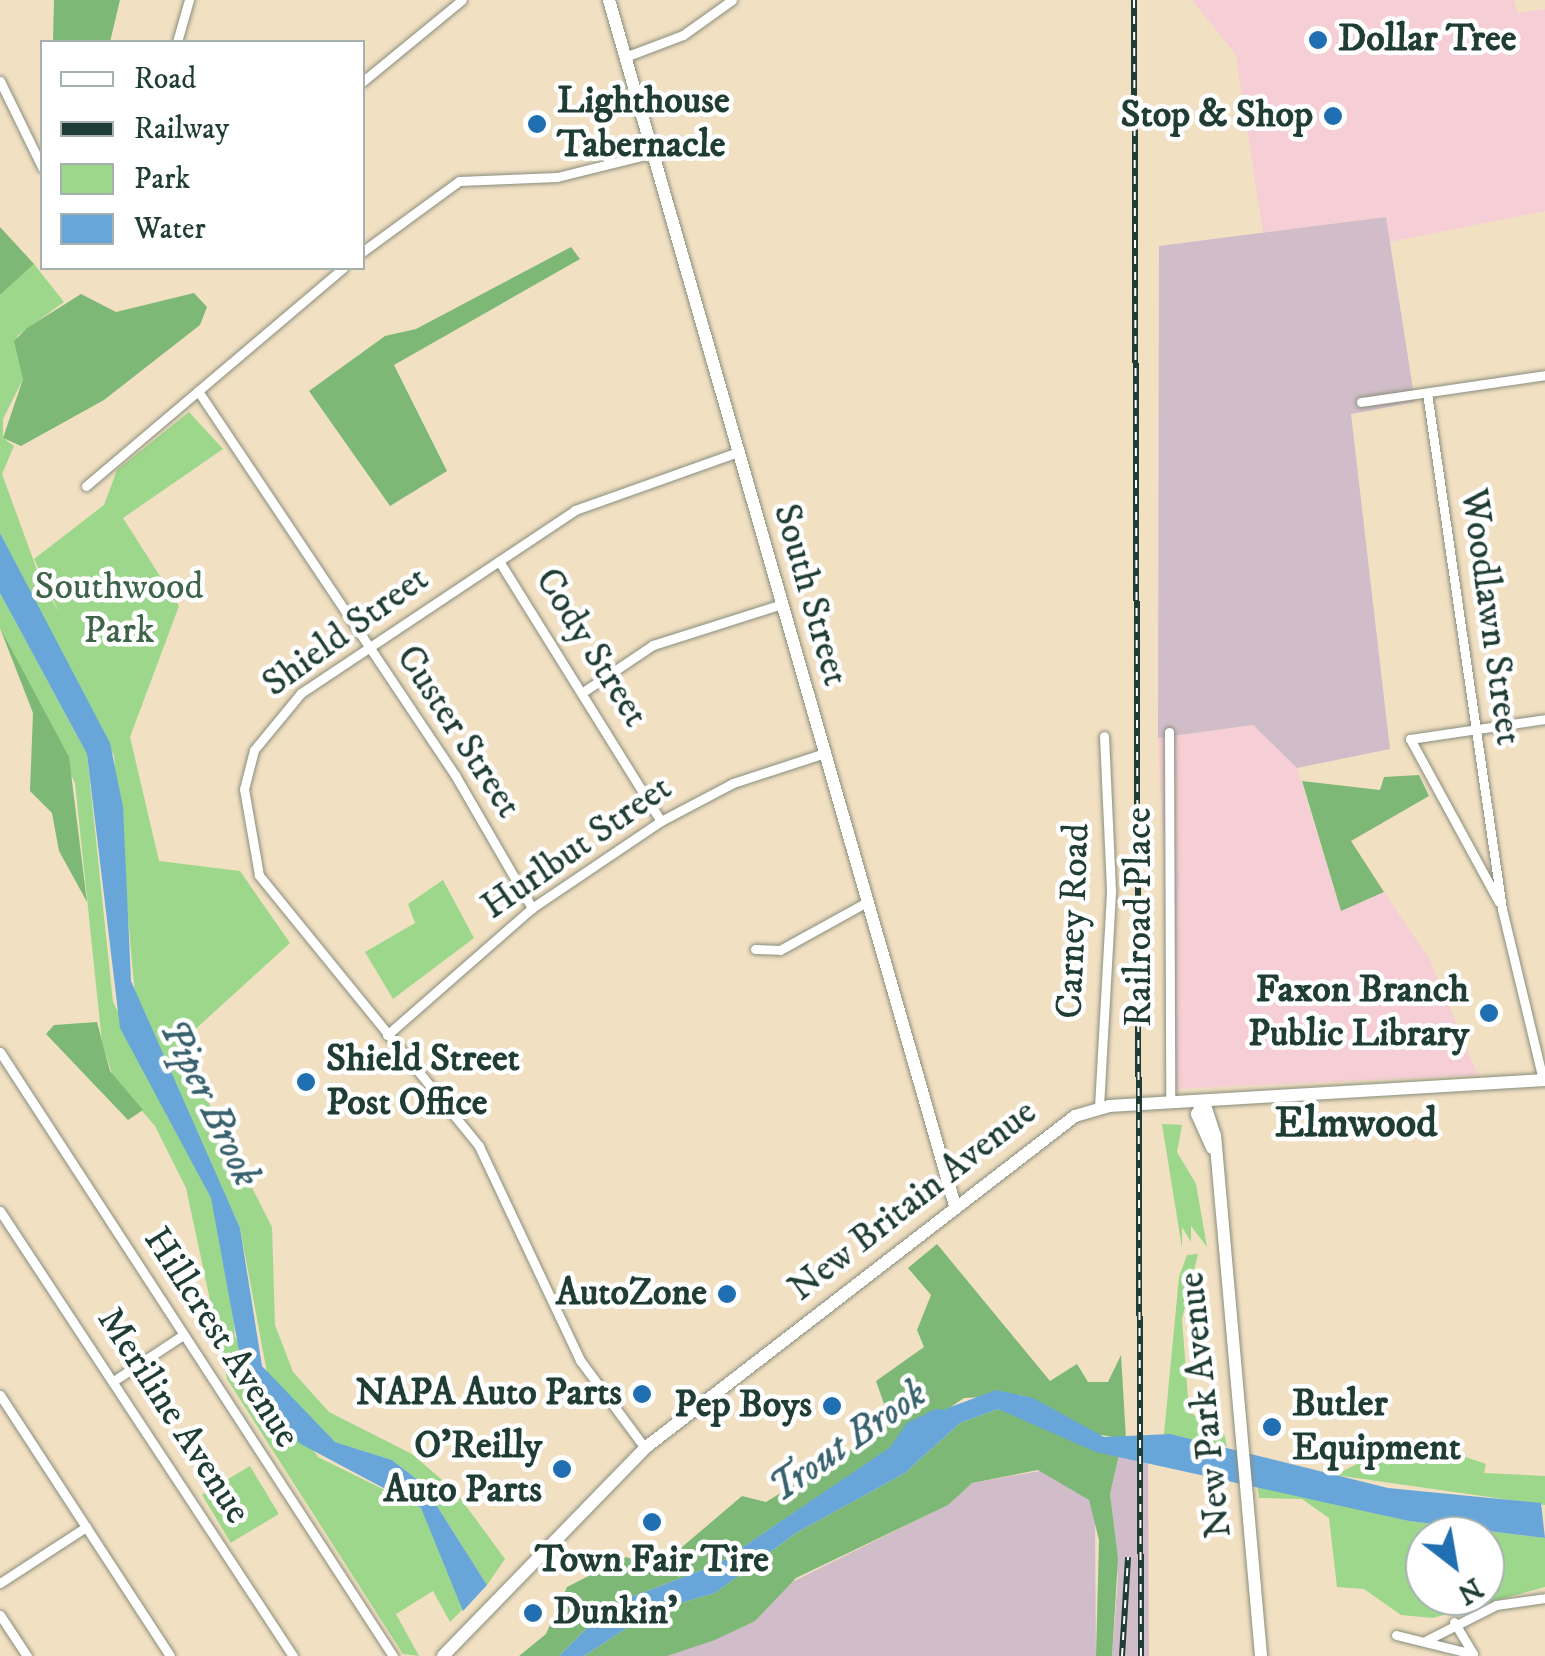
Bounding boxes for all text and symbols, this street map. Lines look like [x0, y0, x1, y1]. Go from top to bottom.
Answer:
place label: Dollar Tree [1338, 17, 1516, 63]
marker: Dollar Tree [1307, 29, 1329, 51]
legend [40, 40, 365, 270]
text: Road [134, 61, 196, 98]
place label: Lighthouse Tabernacle [557, 79, 730, 168]
place label: Stop & Shop [1121, 93, 1313, 139]
marker: Stop & Shop [1322, 105, 1344, 127]
text: Railway [134, 111, 229, 148]
marker: Lighthouse Tabernacle [526, 113, 548, 135]
text: Park [134, 161, 190, 198]
text: Water [134, 211, 206, 248]
street label: Woodlawn Street [1449, 486, 1531, 748]
street label: South Street [762, 499, 858, 691]
street label: Shield Street [254, 557, 438, 707]
street label: Cody Street [524, 560, 658, 736]
park label: Southwood Park [35, 565, 203, 654]
street label: Custer Street [385, 637, 531, 827]
street label: Hurlbut Street [473, 766, 681, 930]
street label: Railroad Place [1117, 807, 1163, 1027]
street label: Carney Road [1048, 822, 1100, 1020]
place label: Faxon Branch Public Library [1248, 968, 1469, 1058]
marker: Faxon Branch Public Library [1478, 1002, 1500, 1024]
water label: Piper Brook [148, 1011, 270, 1195]
place label: Shield Street Post Office [326, 1037, 520, 1126]
marker: Shield Street Post Office [295, 1071, 317, 1093]
street label: New Britain Avenue [780, 1090, 1046, 1312]
district label: Elmwood [1275, 1099, 1437, 1149]
street label: Hillcrest Avenue [133, 1219, 309, 1457]
street label: New Park Avenue [1169, 1270, 1243, 1540]
place label: AutoZone [556, 1271, 707, 1317]
marker: AutoZone [716, 1283, 738, 1305]
street label: Meriline Avenue [86, 1299, 260, 1533]
water label: Trout Brook [760, 1370, 936, 1514]
place label: NAPA Auto Parts [356, 1371, 622, 1417]
place label: Butler Equipment [1292, 1382, 1461, 1472]
marker: NAPA Auto Parts [631, 1383, 653, 1405]
place label: Pep Boys [674, 1383, 812, 1429]
marker: Pep Boys [821, 1395, 843, 1417]
marker: Butler Equipment [1261, 1416, 1283, 1438]
place label: O'Reilly Auto Parts [383, 1424, 542, 1514]
marker: O'Reilly Auto Parts [551, 1458, 573, 1480]
marker: Town Fair Tire [641, 1511, 663, 1533]
north arrow [1405, 1516, 1505, 1616]
place label: Town Fair Tire [535, 1538, 769, 1584]
text: N [1451, 1570, 1489, 1611]
place label: Dunkin' [553, 1590, 677, 1636]
marker: Dunkin' [522, 1602, 544, 1624]

